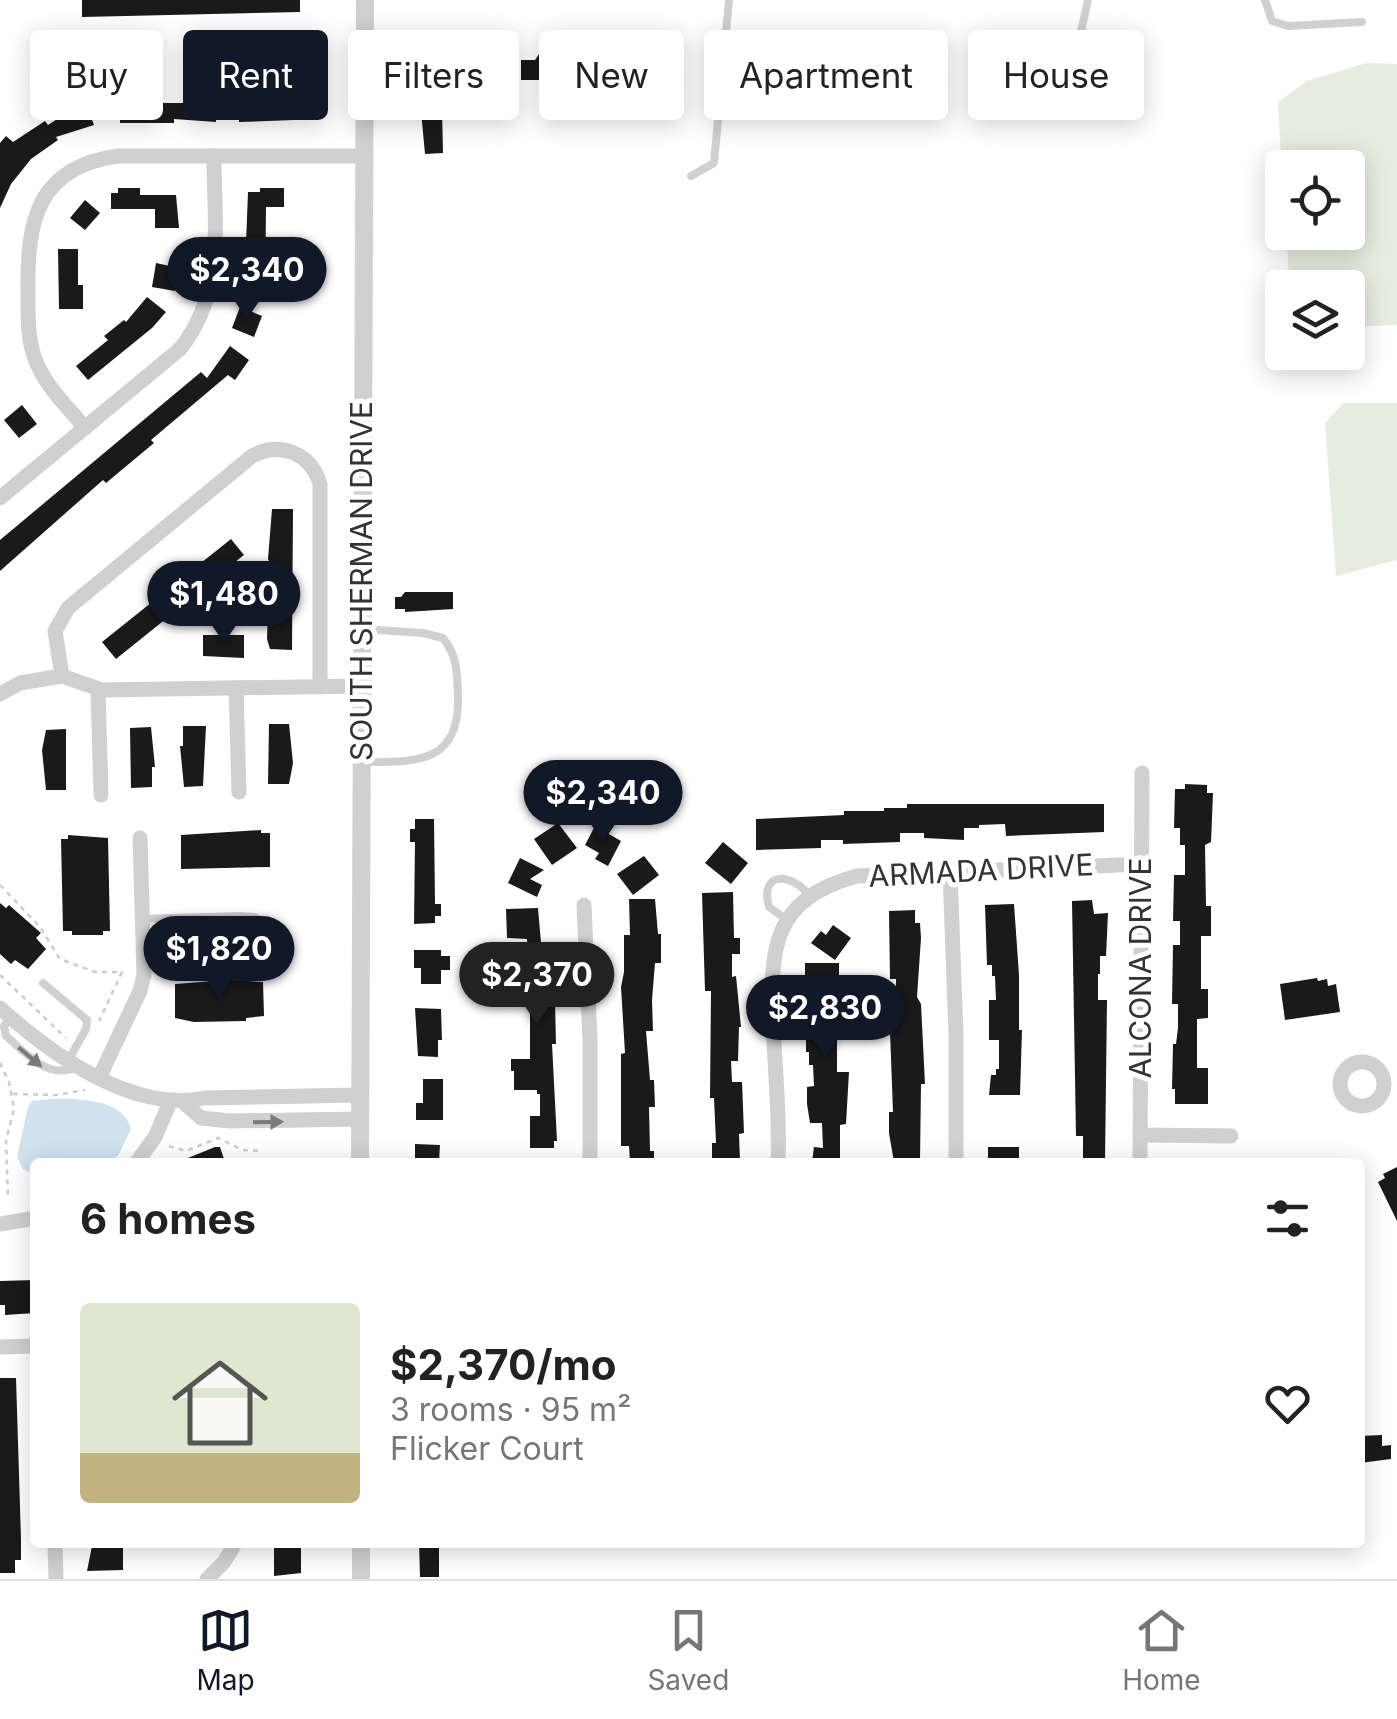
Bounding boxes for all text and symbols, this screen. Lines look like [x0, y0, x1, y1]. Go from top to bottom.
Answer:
chip: Buy [30, 30, 163, 120]
chip: Rent [183, 30, 328, 120]
chip: Filters [348, 30, 519, 120]
chip: New [539, 30, 684, 120]
chip: Apartment [704, 30, 948, 120]
chip: House [968, 30, 1144, 120]
map controls [1265, 150, 1365, 370]
button: locate [1265, 150, 1365, 250]
pin: $2,340 [166, 237, 328, 322]
text: $2,340 [190, 250, 304, 289]
button: layers [1265, 270, 1365, 370]
street label: SOUTH SHERMAN DRIVE [343, 401, 379, 761]
pin: $1,480 [143, 561, 305, 646]
text: $1,480 [169, 574, 279, 613]
pin: $2,340 [522, 760, 684, 845]
text: $2,340 [546, 773, 660, 812]
street label: ARMADA DRIVE [868, 846, 1094, 894]
street label: ALCONA DRIVE [1122, 857, 1158, 1079]
pin: $1,820 [138, 916, 300, 1001]
text: $1,820 [165, 929, 273, 968]
pin: $2,370 [456, 942, 618, 1027]
text: $2,370 [481, 955, 593, 994]
pin: $2,830 [744, 975, 906, 1060]
text: $2,830 [768, 988, 882, 1027]
one-way arrow [18, 1045, 43, 1067]
one-way arrow [253, 1114, 285, 1130]
icon: filters [1260, 1191, 1315, 1246]
text: 6 homes [80, 1193, 256, 1244]
text: $2,370/mo [390, 1339, 617, 1390]
icon: home [160, 1343, 280, 1463]
icon: heart [1260, 1376, 1315, 1431]
text: 3 rooms · 95 m² [390, 1390, 631, 1429]
text: Flicker Court [390, 1429, 584, 1468]
tab: Map [196, 1603, 255, 1697]
tab: Saved [647, 1603, 729, 1697]
tab: Home [1122, 1603, 1201, 1697]

